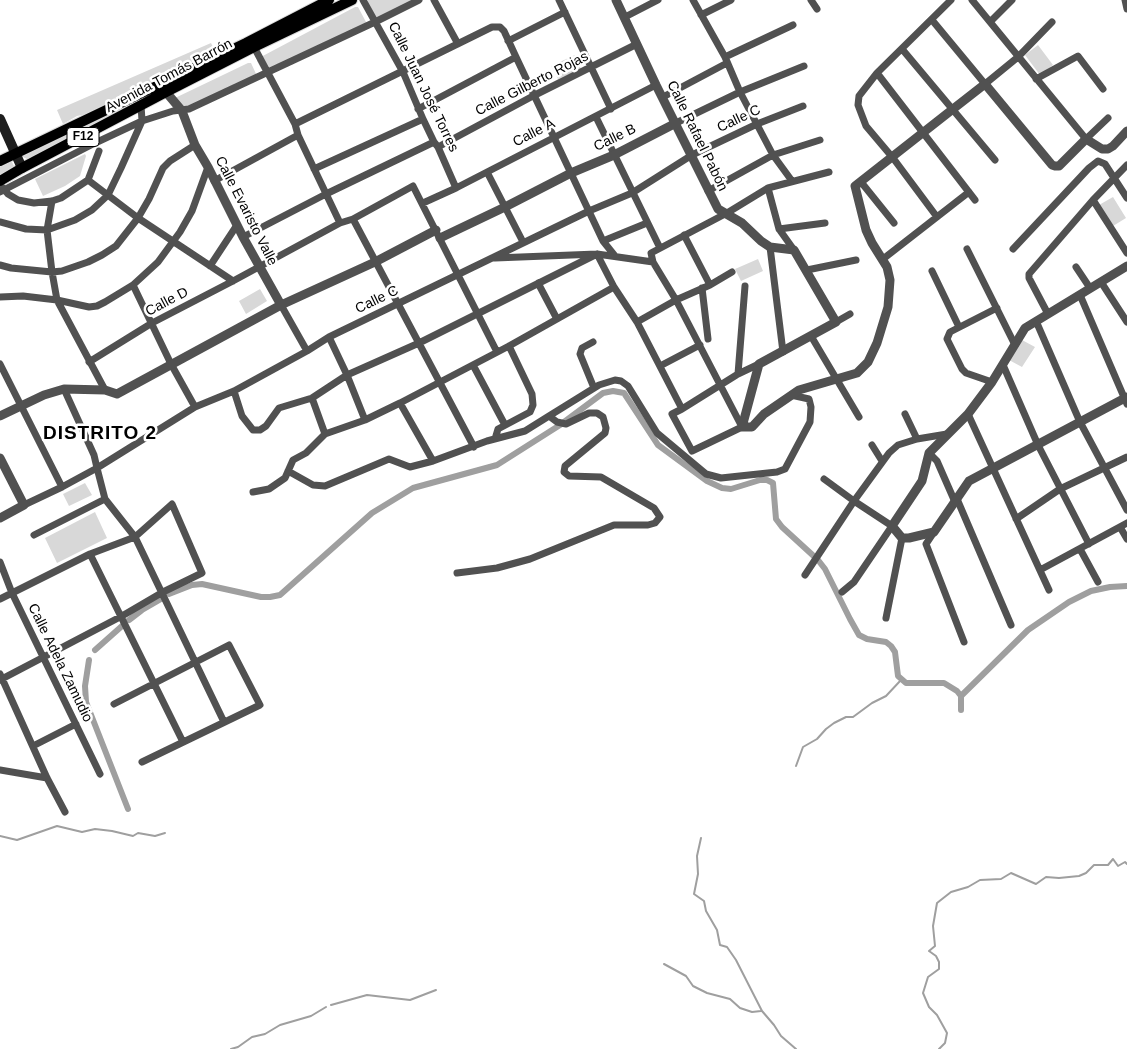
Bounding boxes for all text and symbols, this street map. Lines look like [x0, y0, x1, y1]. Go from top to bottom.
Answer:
street label: Calle Juan José Torres [384, 19, 462, 155]
street label: Avenida Tomás Barrón [103, 35, 235, 117]
street label: Calle Gilberto Rojas [473, 48, 591, 120]
street label: Calle Rafael Pabón [663, 78, 731, 194]
street label: Calle C [715, 102, 763, 136]
street label: Calle A [510, 115, 558, 151]
street label: Calle B [591, 121, 639, 155]
road number: F12 [67, 128, 99, 146]
street label: Calle Evaristo Valle [211, 154, 281, 268]
street label: Calle C [353, 282, 401, 318]
street label: Calle D [143, 284, 191, 320]
district label: DISTRITO 2 [42, 423, 158, 445]
street label: Calle Adela Zamudio [24, 601, 96, 725]

